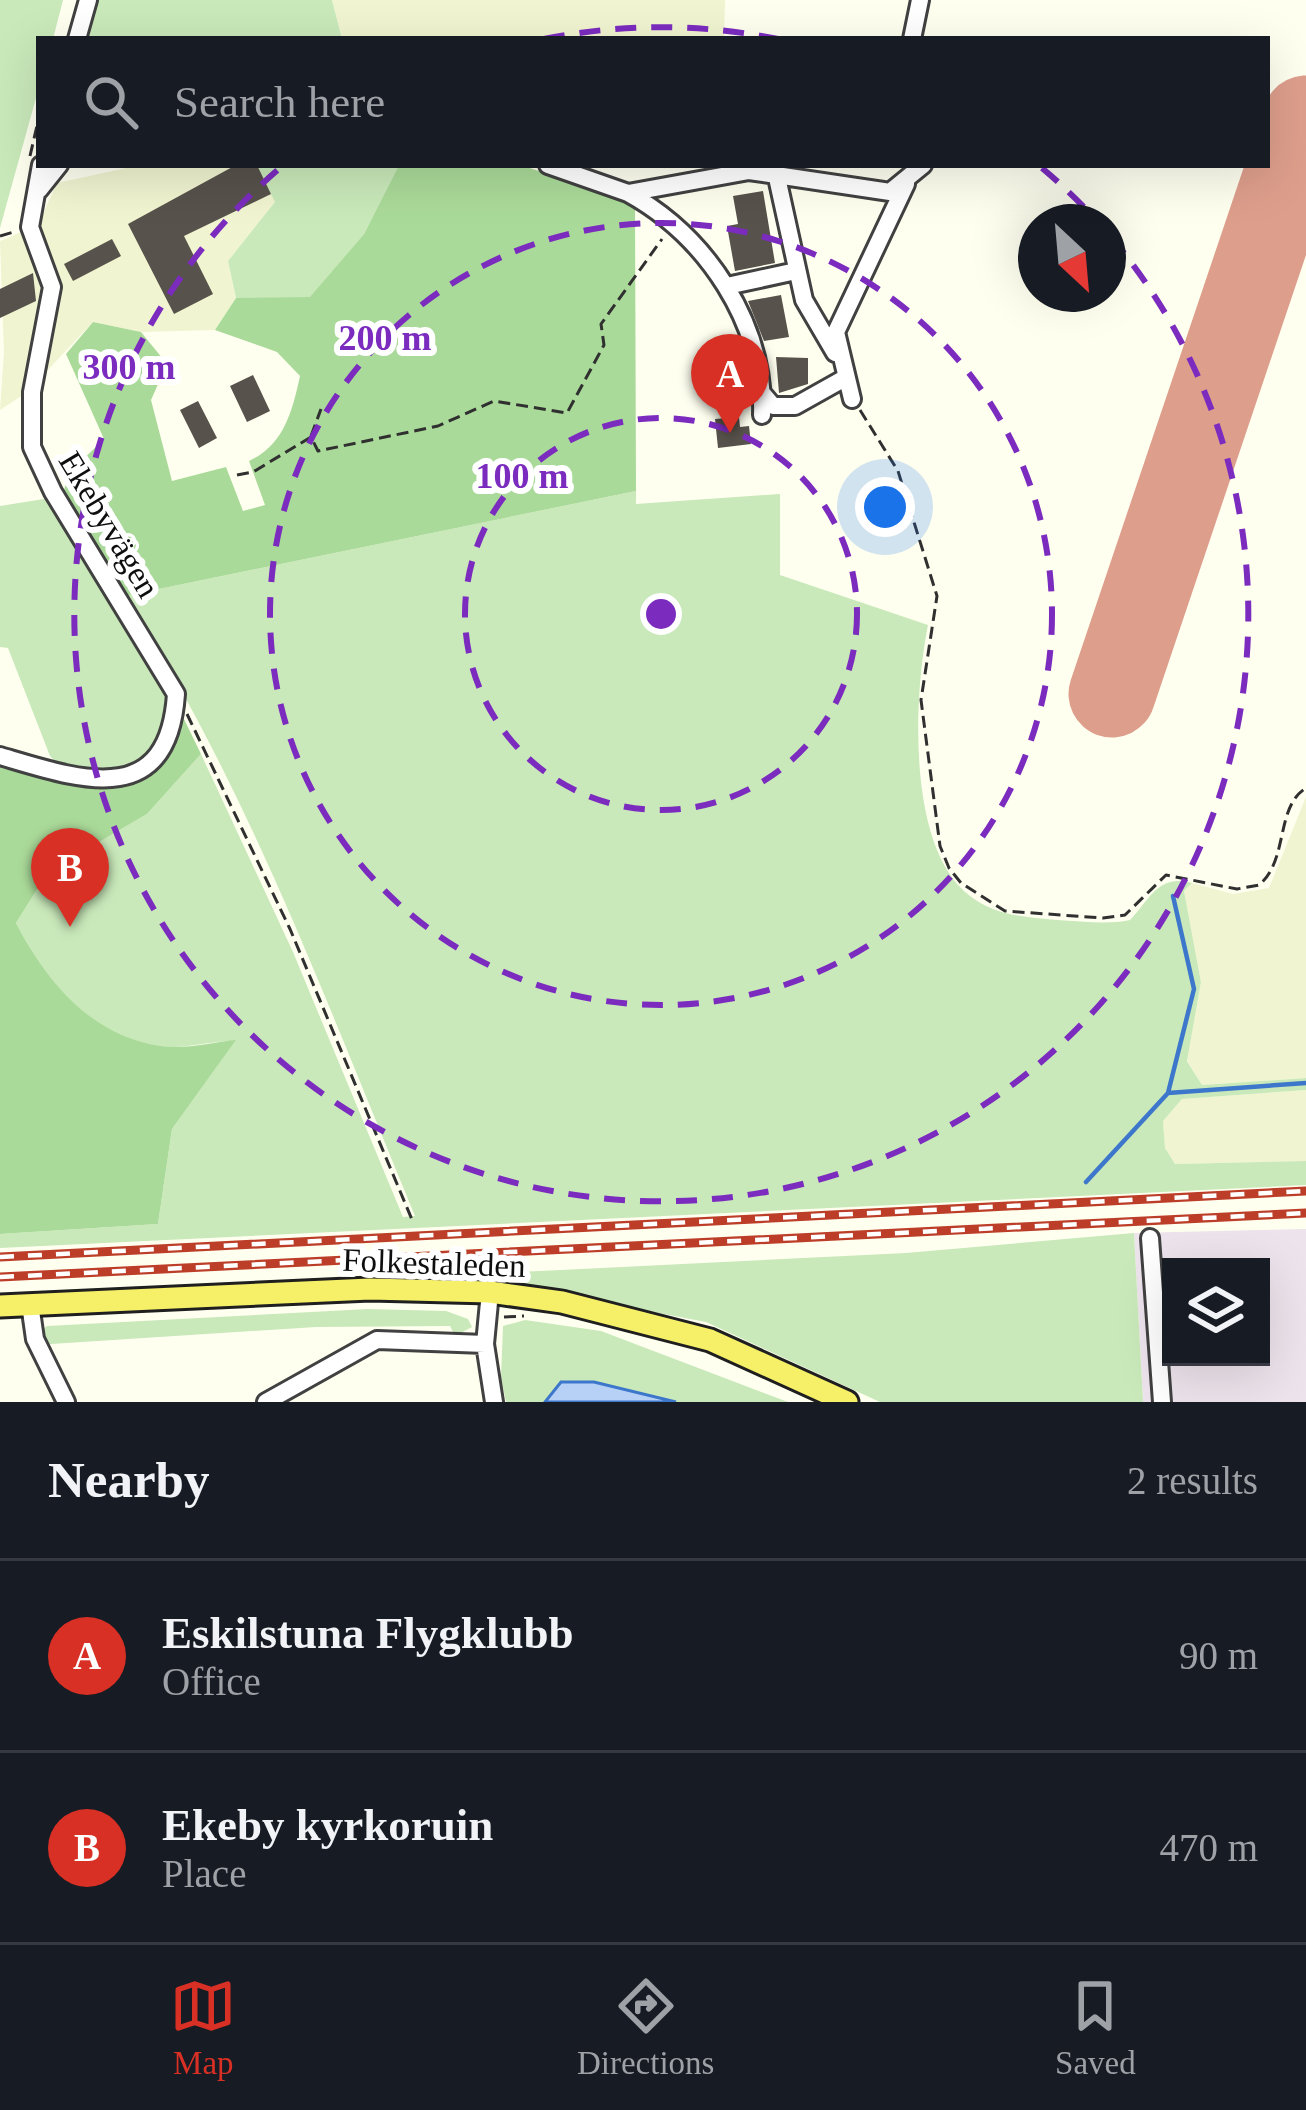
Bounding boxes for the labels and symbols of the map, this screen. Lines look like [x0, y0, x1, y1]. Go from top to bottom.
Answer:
north arrow [1018, 204, 1126, 312]
text: 200 m [339, 318, 432, 358]
pin: A [691, 334, 769, 433]
text: 300 m [83, 347, 176, 387]
street label: Ekebyvägen [52, 445, 167, 604]
text: 100 m [476, 456, 569, 496]
your location [855, 477, 915, 537]
centre of rings [640, 593, 682, 635]
pin: B [31, 828, 109, 927]
street label: Folkestaleden [342, 1242, 526, 1284]

